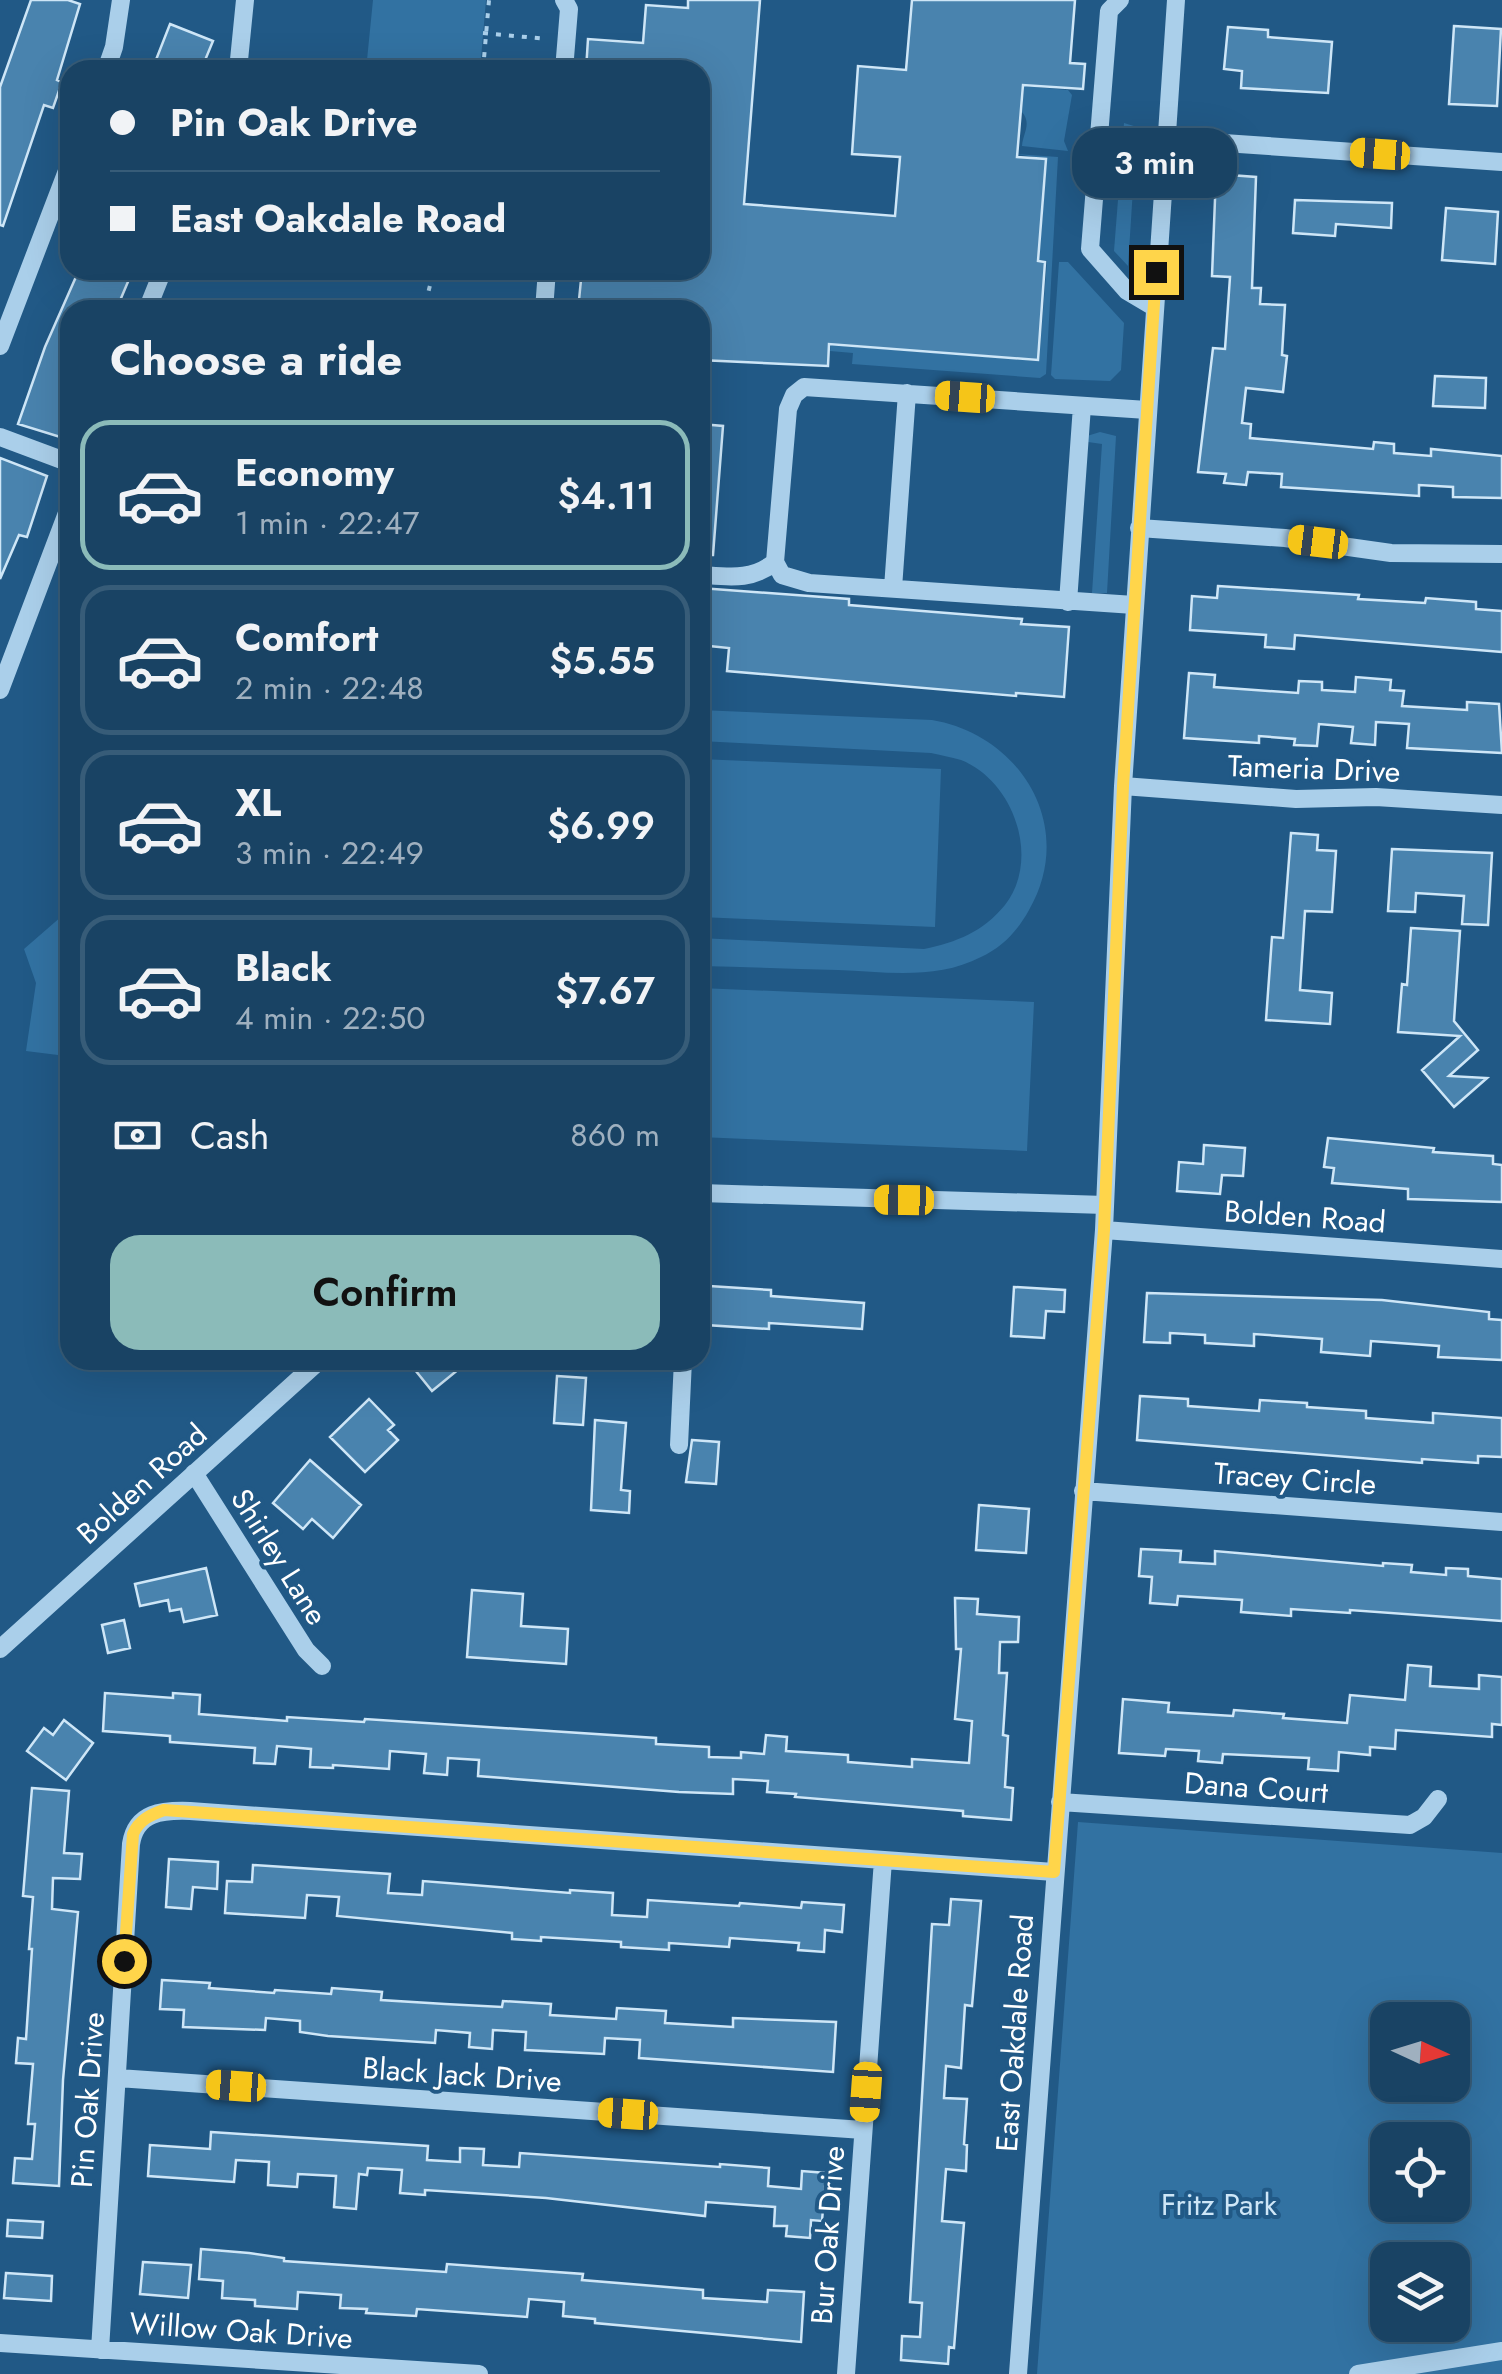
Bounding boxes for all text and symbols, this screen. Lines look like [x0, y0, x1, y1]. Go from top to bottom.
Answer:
text: Pin Oak Drive [170, 95, 418, 150]
callout: 3 min [1074, 127, 1238, 197]
car [1349, 137, 1411, 171]
text: 3 min [1114, 140, 1195, 186]
text: East Oakdale Road [170, 191, 506, 246]
route end [1134, 250, 1179, 295]
text: Choose a ride [110, 327, 402, 392]
car [934, 380, 996, 414]
text: Economy [235, 445, 394, 500]
icon: car [115, 450, 205, 540]
text: $4.11 [557, 468, 655, 523]
text: 1 min · 22:47 [235, 500, 419, 546]
car [1286, 523, 1350, 561]
text: Comfort [235, 610, 378, 665]
icon: car [115, 615, 205, 705]
text: $5.55 [549, 633, 655, 688]
text: 2 min · 22:48 [235, 665, 424, 711]
street label: Tameria Drive [1227, 744, 1401, 793]
text: XL [235, 775, 281, 830]
icon: car [115, 780, 205, 870]
text: $6.99 [547, 798, 655, 853]
text: 3 min · 22:49 [235, 830, 424, 876]
text: Black [235, 940, 332, 995]
icon: car [115, 945, 205, 1035]
text: $7.67 [555, 963, 655, 1018]
text: 4 min · 22:50 [235, 995, 425, 1041]
icon: cash [110, 1108, 165, 1163]
text: Cash [190, 1108, 270, 1163]
text: 860 m [570, 1112, 660, 1158]
car [874, 1184, 934, 1216]
street label: Bolden Road [1223, 1189, 1387, 1244]
button: Confirm [110, 1235, 660, 1350]
street label: Bolden Road [67, 1413, 216, 1554]
street label: Tracey Circle [1212, 1451, 1378, 1506]
street label: Shirley Lane [221, 1480, 338, 1633]
street label: Dana Court [1183, 1761, 1330, 1814]
street label: East Oakdale Road [985, 1913, 1044, 2153]
route start [102, 1939, 147, 1984]
north arrow [1370, 2002, 1470, 2102]
map controls [1370, 2002, 1470, 2342]
street label: Pin Oak Drive [60, 2011, 115, 2189]
street label: Black Jack Drive [361, 2046, 563, 2103]
car [849, 2061, 883, 2123]
car [205, 2069, 267, 2103]
car [597, 2097, 659, 2131]
button: locate [1370, 2122, 1470, 2222]
street label: Bur Oak Drive [800, 2144, 855, 2326]
park label: Fritz Park [1161, 2183, 1278, 2226]
button: layers [1370, 2242, 1470, 2342]
street label: Willow Oak Drive [128, 2301, 354, 2360]

